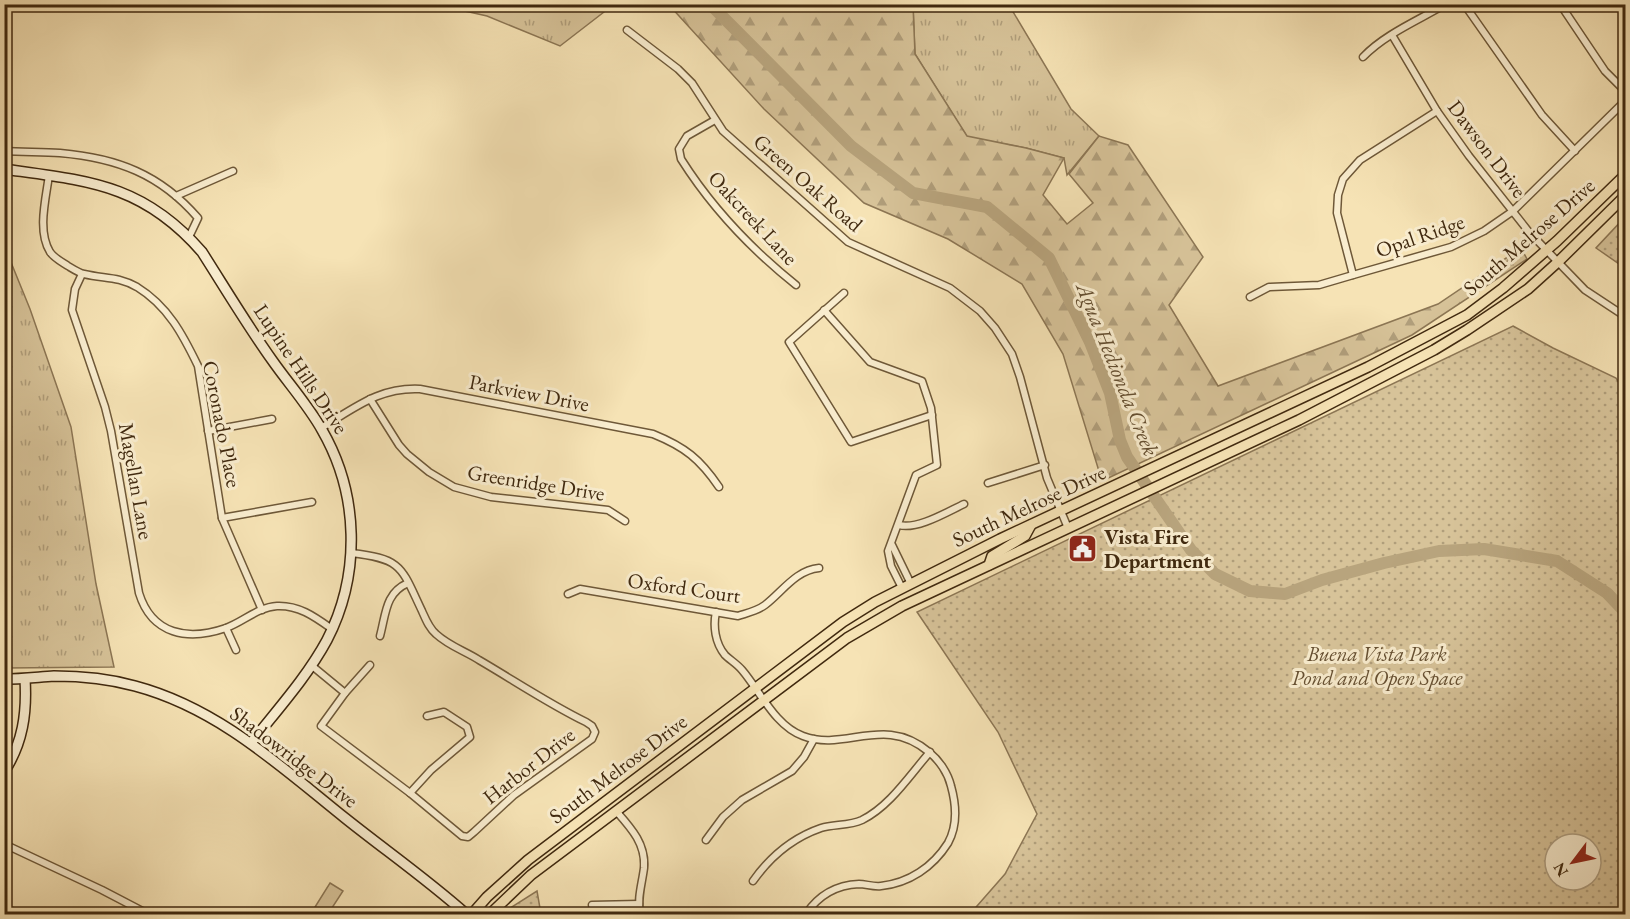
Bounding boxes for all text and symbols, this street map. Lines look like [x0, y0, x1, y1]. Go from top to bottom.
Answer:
street label: Dawson Drive [1442, 94, 1533, 203]
street label: Green Oak Road [748, 128, 869, 238]
street label: Oakcreek Lane [703, 165, 804, 271]
street label: South Melrose Drive [1457, 172, 1600, 301]
street label: Opal Ridge [1372, 208, 1468, 263]
water label: Agua Hedionda Creek [1069, 276, 1166, 460]
street label: Lupine Hills Drive [248, 299, 355, 439]
street label: Coronado Place [197, 358, 248, 490]
street label: Parkview Drive [467, 368, 591, 417]
street label: Magellan Lane [113, 421, 160, 541]
street label: Greenridge Drive [465, 458, 607, 507]
street label: South Melrose Drive [948, 458, 1110, 553]
place label: Vista Fire Department [1104, 523, 1211, 574]
public building icon: Vista Fire Department [1067, 533, 1099, 565]
street label: Oxford Court [626, 566, 743, 609]
park label: Buena Vista Park Pond and Open Space [1292, 640, 1463, 691]
street label: Shadowridge Drive [225, 700, 364, 813]
street label: South Melrose Drive [543, 708, 692, 829]
street label: Harbor Drive [477, 721, 580, 810]
north arrow [1543, 832, 1603, 892]
text: N [1548, 859, 1573, 881]

